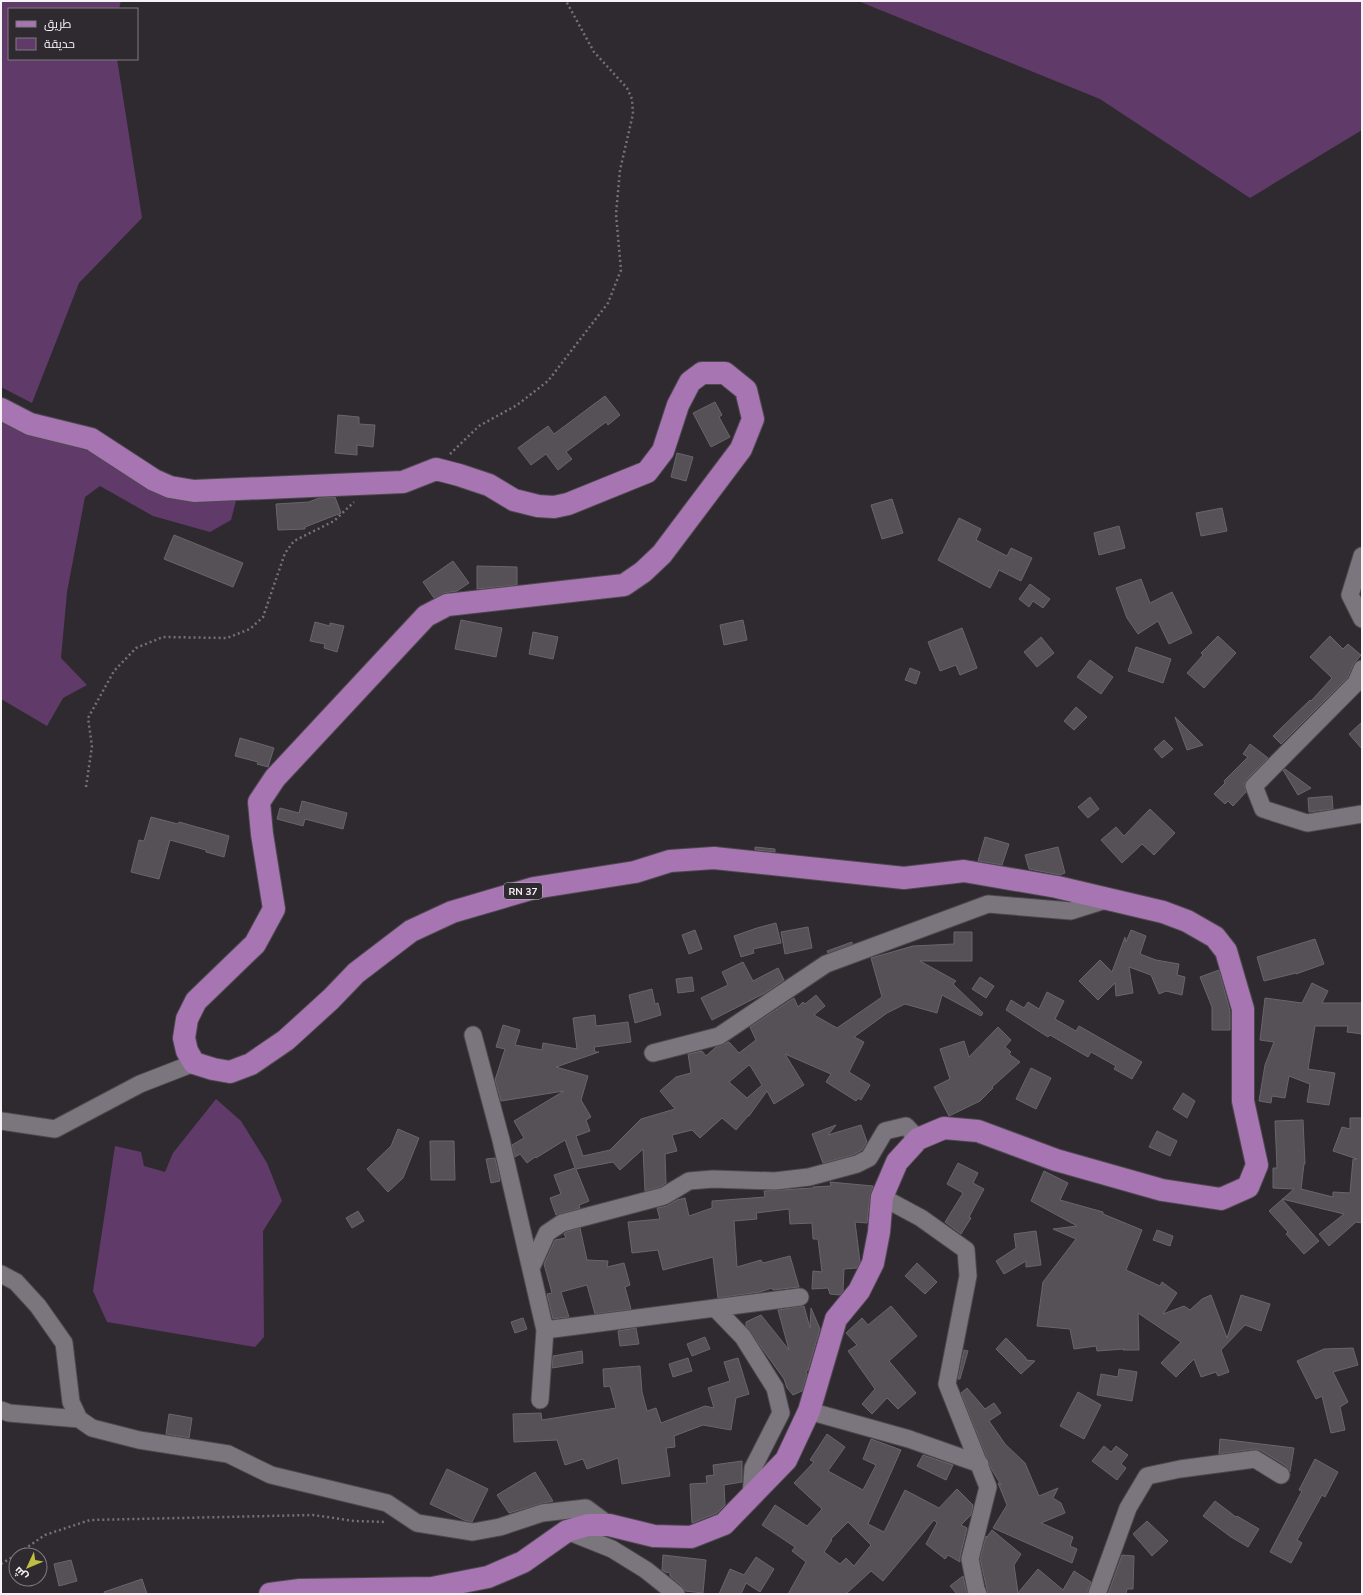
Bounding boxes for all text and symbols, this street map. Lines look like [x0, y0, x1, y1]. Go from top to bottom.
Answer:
legend [8, 8, 138, 60]
text: طريق [44, 16, 72, 32]
text: حديقة [44, 36, 75, 52]
road number: RN 37 [504, 883, 542, 899]
north arrow [8, 1547, 48, 1587]
text: ش [11, 1563, 31, 1584]

